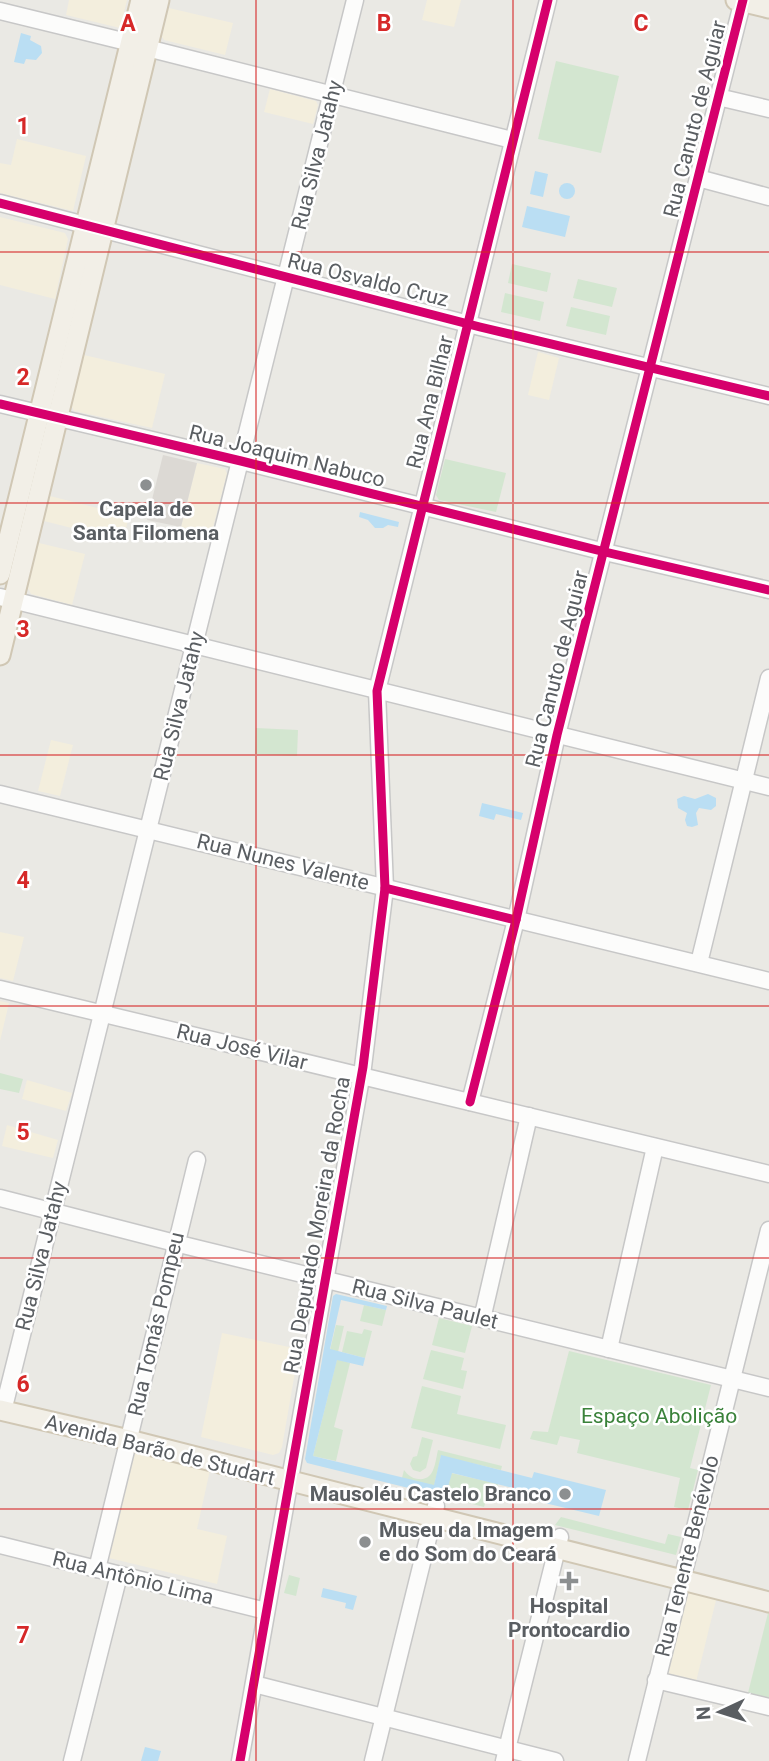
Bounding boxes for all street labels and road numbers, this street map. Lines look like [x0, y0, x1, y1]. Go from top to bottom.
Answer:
street label: Rua Canuto de Aguiar [659, 18, 731, 220]
street label: Rua Silva Jatahy [287, 78, 347, 232]
street label: Rua Osvaldo Cruz [285, 248, 451, 312]
street label: Rua Ana Bilhar [402, 333, 458, 471]
street label: Rua Joaquim Nabuco [187, 420, 387, 492]
street label: Rua Canuto de Aguiar [521, 568, 593, 770]
street label: Rua Silva Jatahy [149, 629, 209, 783]
street label: Rua Nunes Valente [194, 829, 372, 895]
street label: Rua José Vilar [174, 1019, 310, 1075]
street label: Rua Deputado Moreira da Rocha [279, 1075, 355, 1375]
street label: Rua Silva Jatahy [11, 1179, 71, 1333]
street label: Rua Tomás Pompeu [123, 1230, 189, 1418]
street label: Rua Silva Paulet [349, 1274, 501, 1334]
street label: Avenida Barão de Studart [42, 1410, 278, 1490]
street label: Rua Tenente Benévolo [650, 1453, 724, 1659]
street label: Rua Antônio Lima [50, 1546, 216, 1610]

